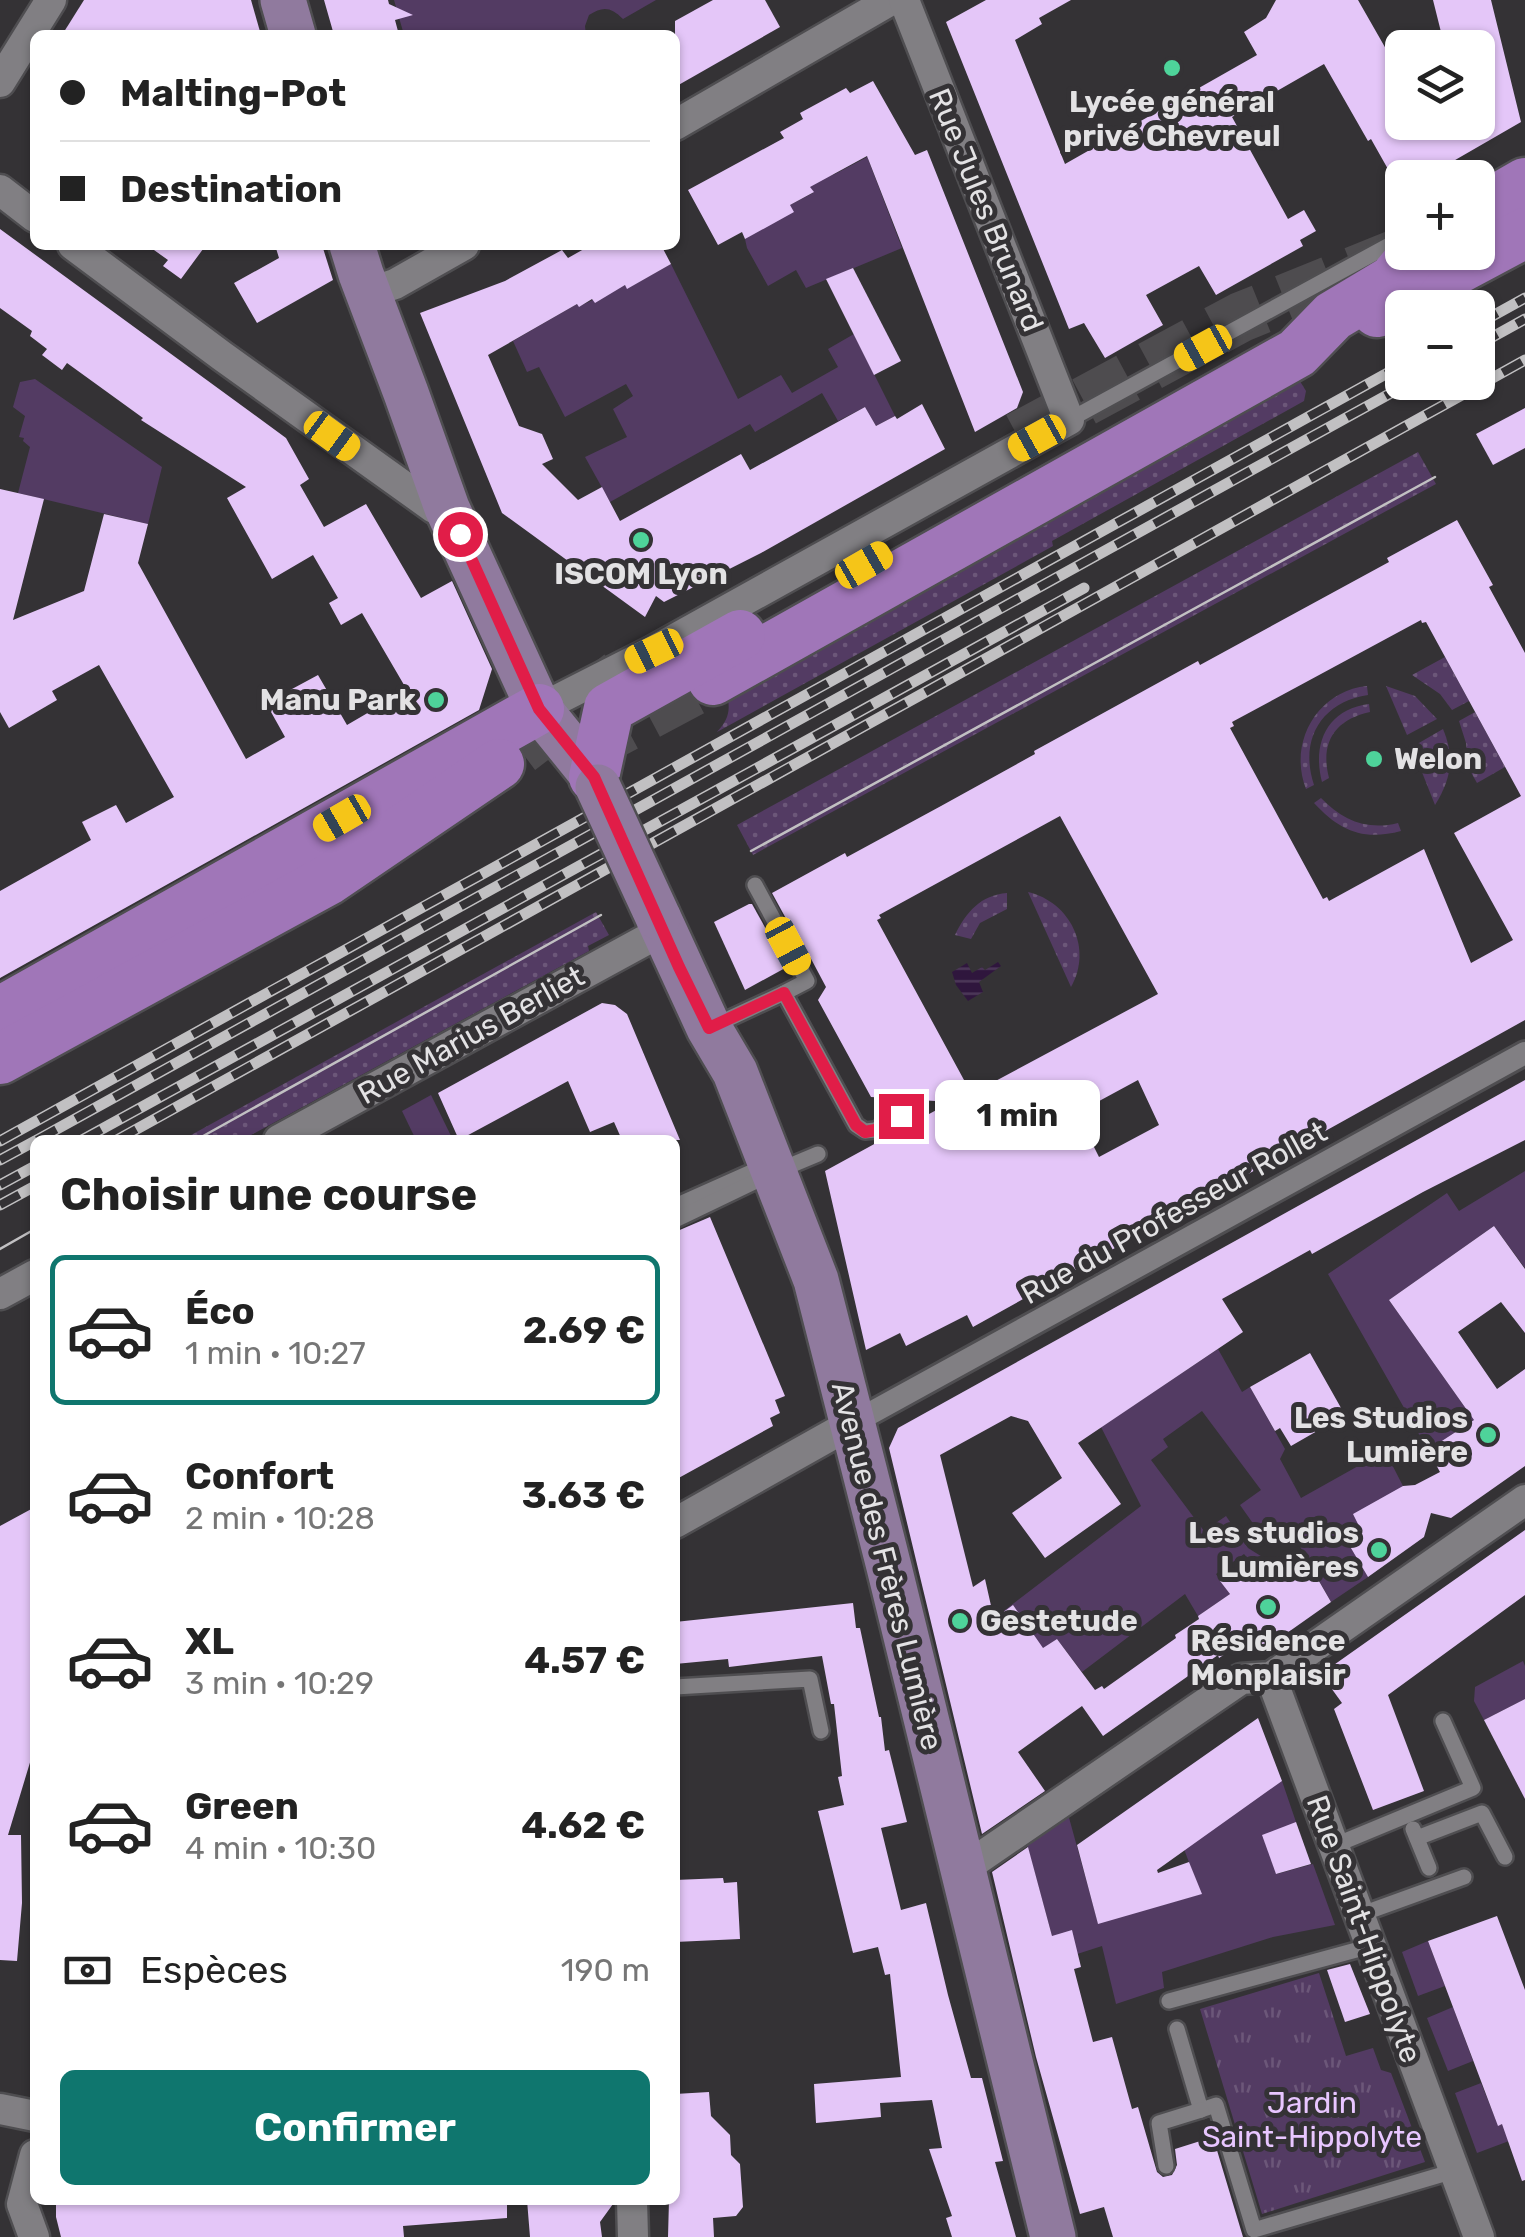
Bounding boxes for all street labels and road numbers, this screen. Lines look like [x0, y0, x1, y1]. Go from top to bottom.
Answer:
street label: Rue Jules Brunard [921, 83, 1051, 337]
street label: Rue Marius Berliet [352, 958, 591, 1112]
street label: Rue du Professeur Rollet [1015, 1114, 1333, 1312]
street label: Avenue des Frères Lumière [824, 1378, 950, 1754]
street label: Rue Saint-Hippolyte [1299, 1790, 1429, 2068]

